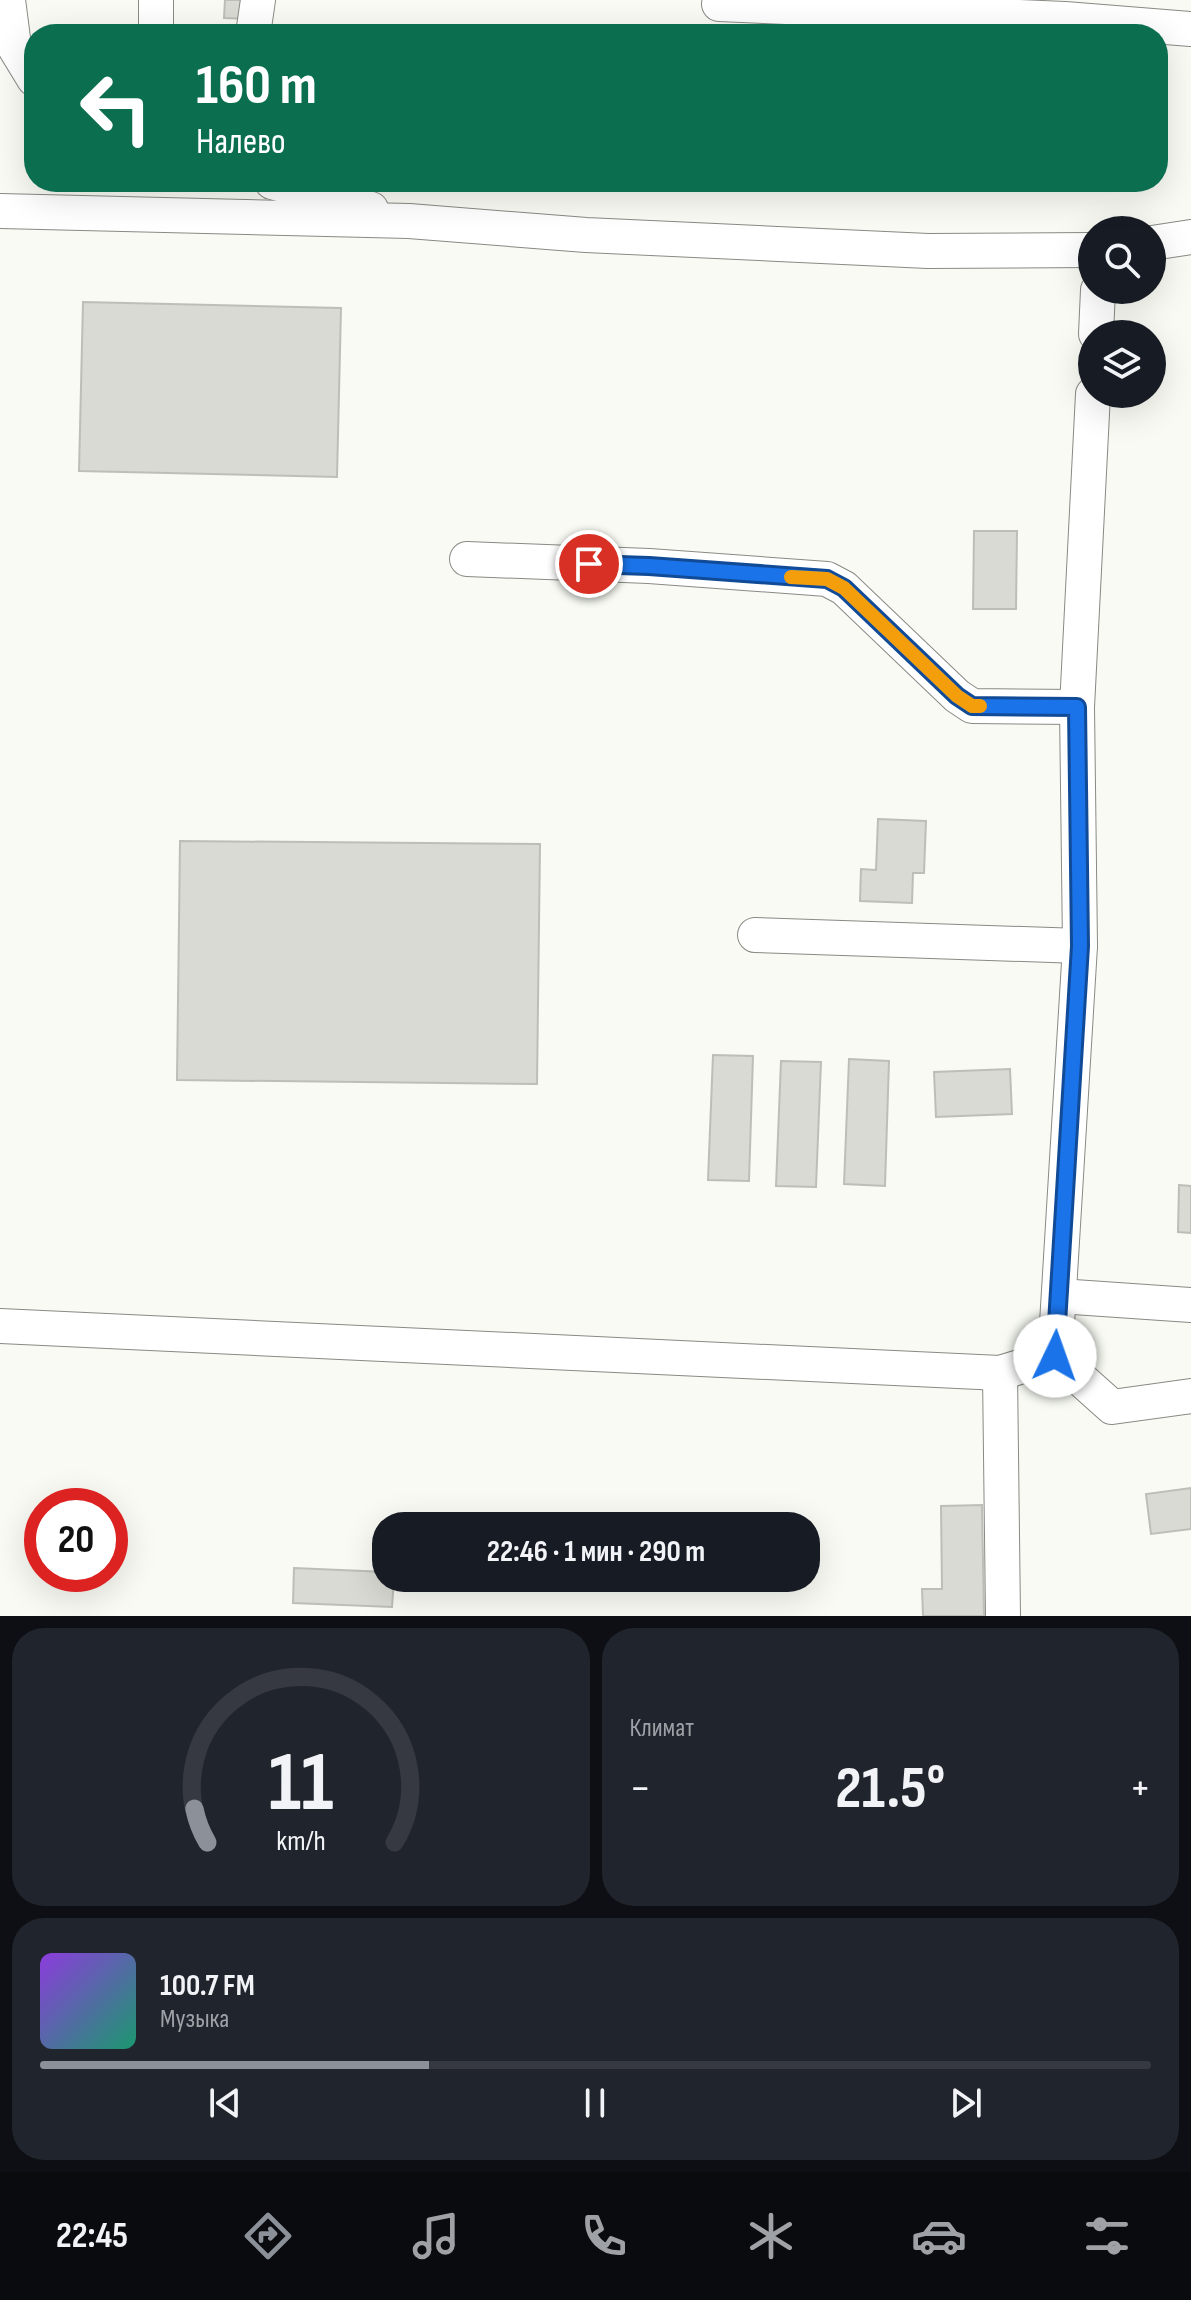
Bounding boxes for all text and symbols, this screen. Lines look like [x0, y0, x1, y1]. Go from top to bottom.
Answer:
text: 160 m [196, 53, 317, 120]
icon: left [64, 56, 168, 160]
text: Налево [196, 121, 286, 164]
map controls [1078, 216, 1166, 408]
button: search [1078, 216, 1166, 304]
button: layers [1078, 320, 1166, 408]
pin [555, 530, 623, 598]
icon: arrive [567, 542, 611, 586]
position arrow [1013, 1314, 1097, 1398]
speed limit sign: 20 [24, 1488, 128, 1592]
text: 22:46 · 1 мин · 290 m [487, 1534, 705, 1570]
text: Климат [630, 1713, 694, 1744]
text: 11 [268, 1734, 333, 1834]
text: 21.5° [835, 1753, 945, 1825]
text: − [630, 1762, 651, 1815]
text: + [1129, 1762, 1151, 1815]
text: km/h [276, 1824, 325, 1859]
text: 100.7 FM [160, 1968, 255, 2004]
text: Музыка [160, 2004, 229, 2035]
icon: previous [203, 2081, 247, 2125]
icon: pause [573, 2081, 617, 2125]
icon: next [944, 2081, 988, 2125]
icon: directions [240, 2208, 296, 2264]
icon: music [408, 2208, 464, 2264]
icon: phone [576, 2208, 632, 2264]
icon: climate [743, 2208, 799, 2264]
icon: car [911, 2208, 967, 2264]
icon: filters [1079, 2208, 1135, 2264]
text: 22:45 [56, 2215, 128, 2258]

